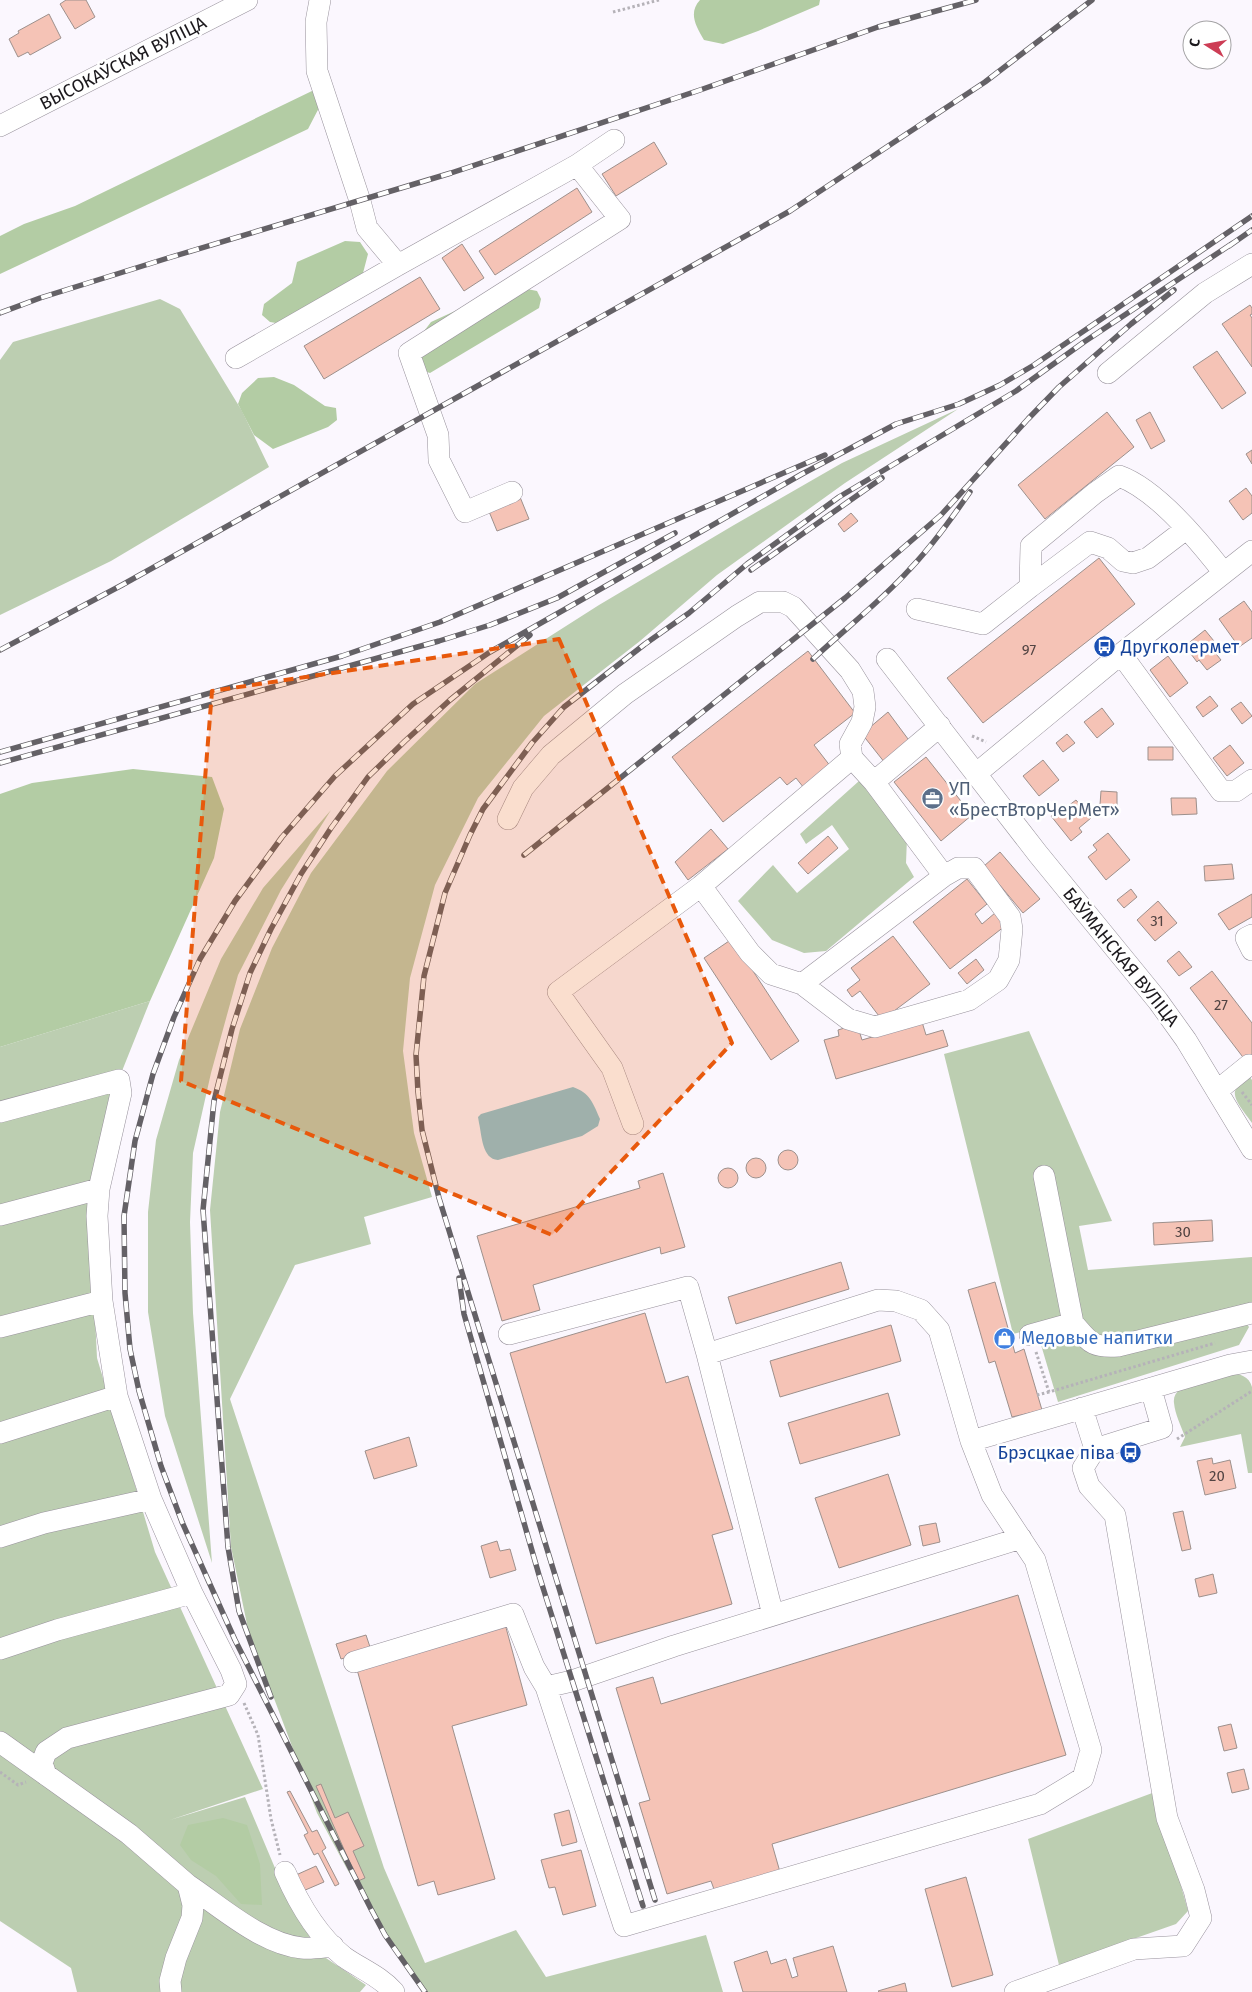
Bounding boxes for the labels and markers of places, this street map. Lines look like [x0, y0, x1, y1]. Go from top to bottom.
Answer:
bus stop icon: Другколермет [1093, 635, 1117, 659]
place label: Другколермет [1120, 636, 1240, 658]
place label: УП «БрестВторЧерМет» [949, 778, 1120, 821]
office icon: УП «БрестВторЧерМет» [921, 787, 945, 811]
shop icon: Медовые напитки [993, 1326, 1017, 1350]
place label: Медовые напитки [1021, 1327, 1173, 1349]
bus stop icon: Брэсцкае піва [1119, 1441, 1143, 1465]
place label: Брэсцкае піва [998, 1442, 1115, 1464]

